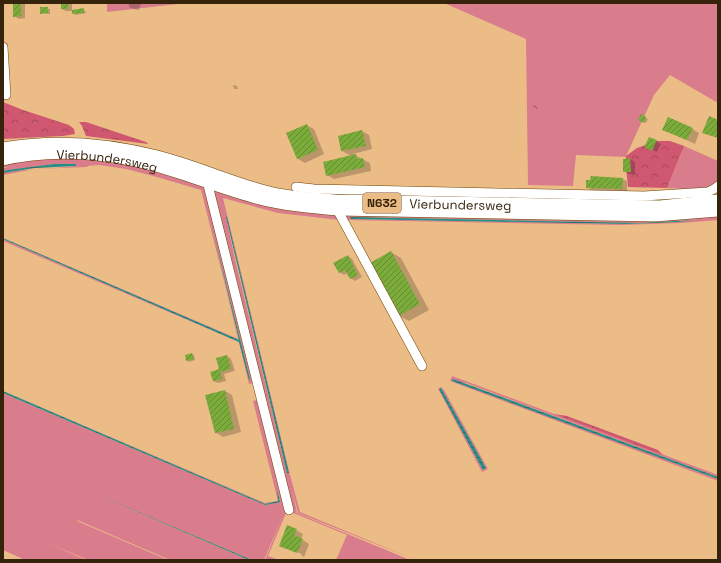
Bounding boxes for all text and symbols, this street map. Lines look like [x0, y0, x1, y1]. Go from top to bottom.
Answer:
street label: Vierbundersweg [56, 146, 159, 176]
road number: N632 [363, 193, 401, 213]
street label: Vierbundersweg [409, 195, 512, 214]

